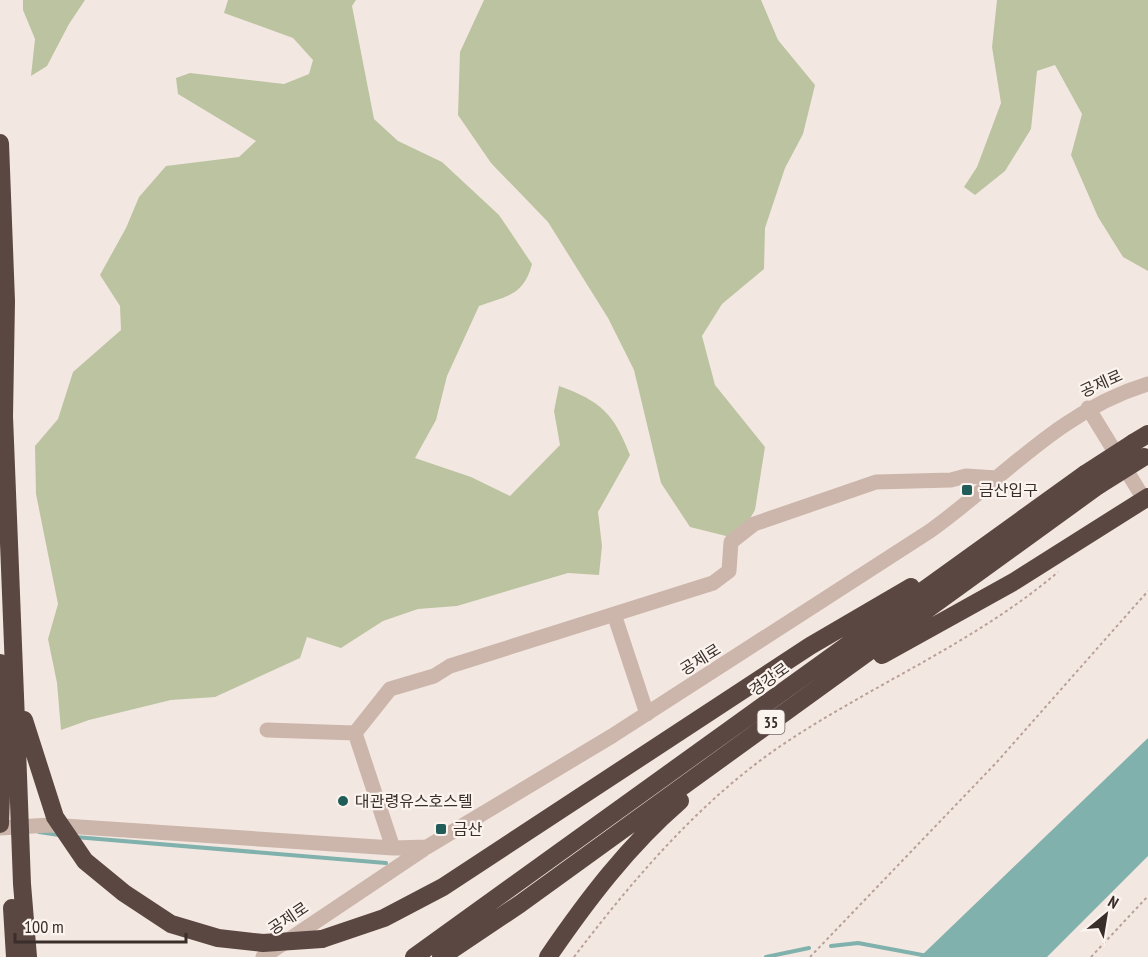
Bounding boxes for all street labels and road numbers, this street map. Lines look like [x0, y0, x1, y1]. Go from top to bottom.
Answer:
street label: 공제로 [1077, 365, 1125, 401]
street label: 공제로 [676, 639, 724, 679]
street label: 경강로 [745, 658, 793, 700]
road number: 35 [758, 710, 784, 734]
street label: 공제로 [264, 897, 312, 939]

